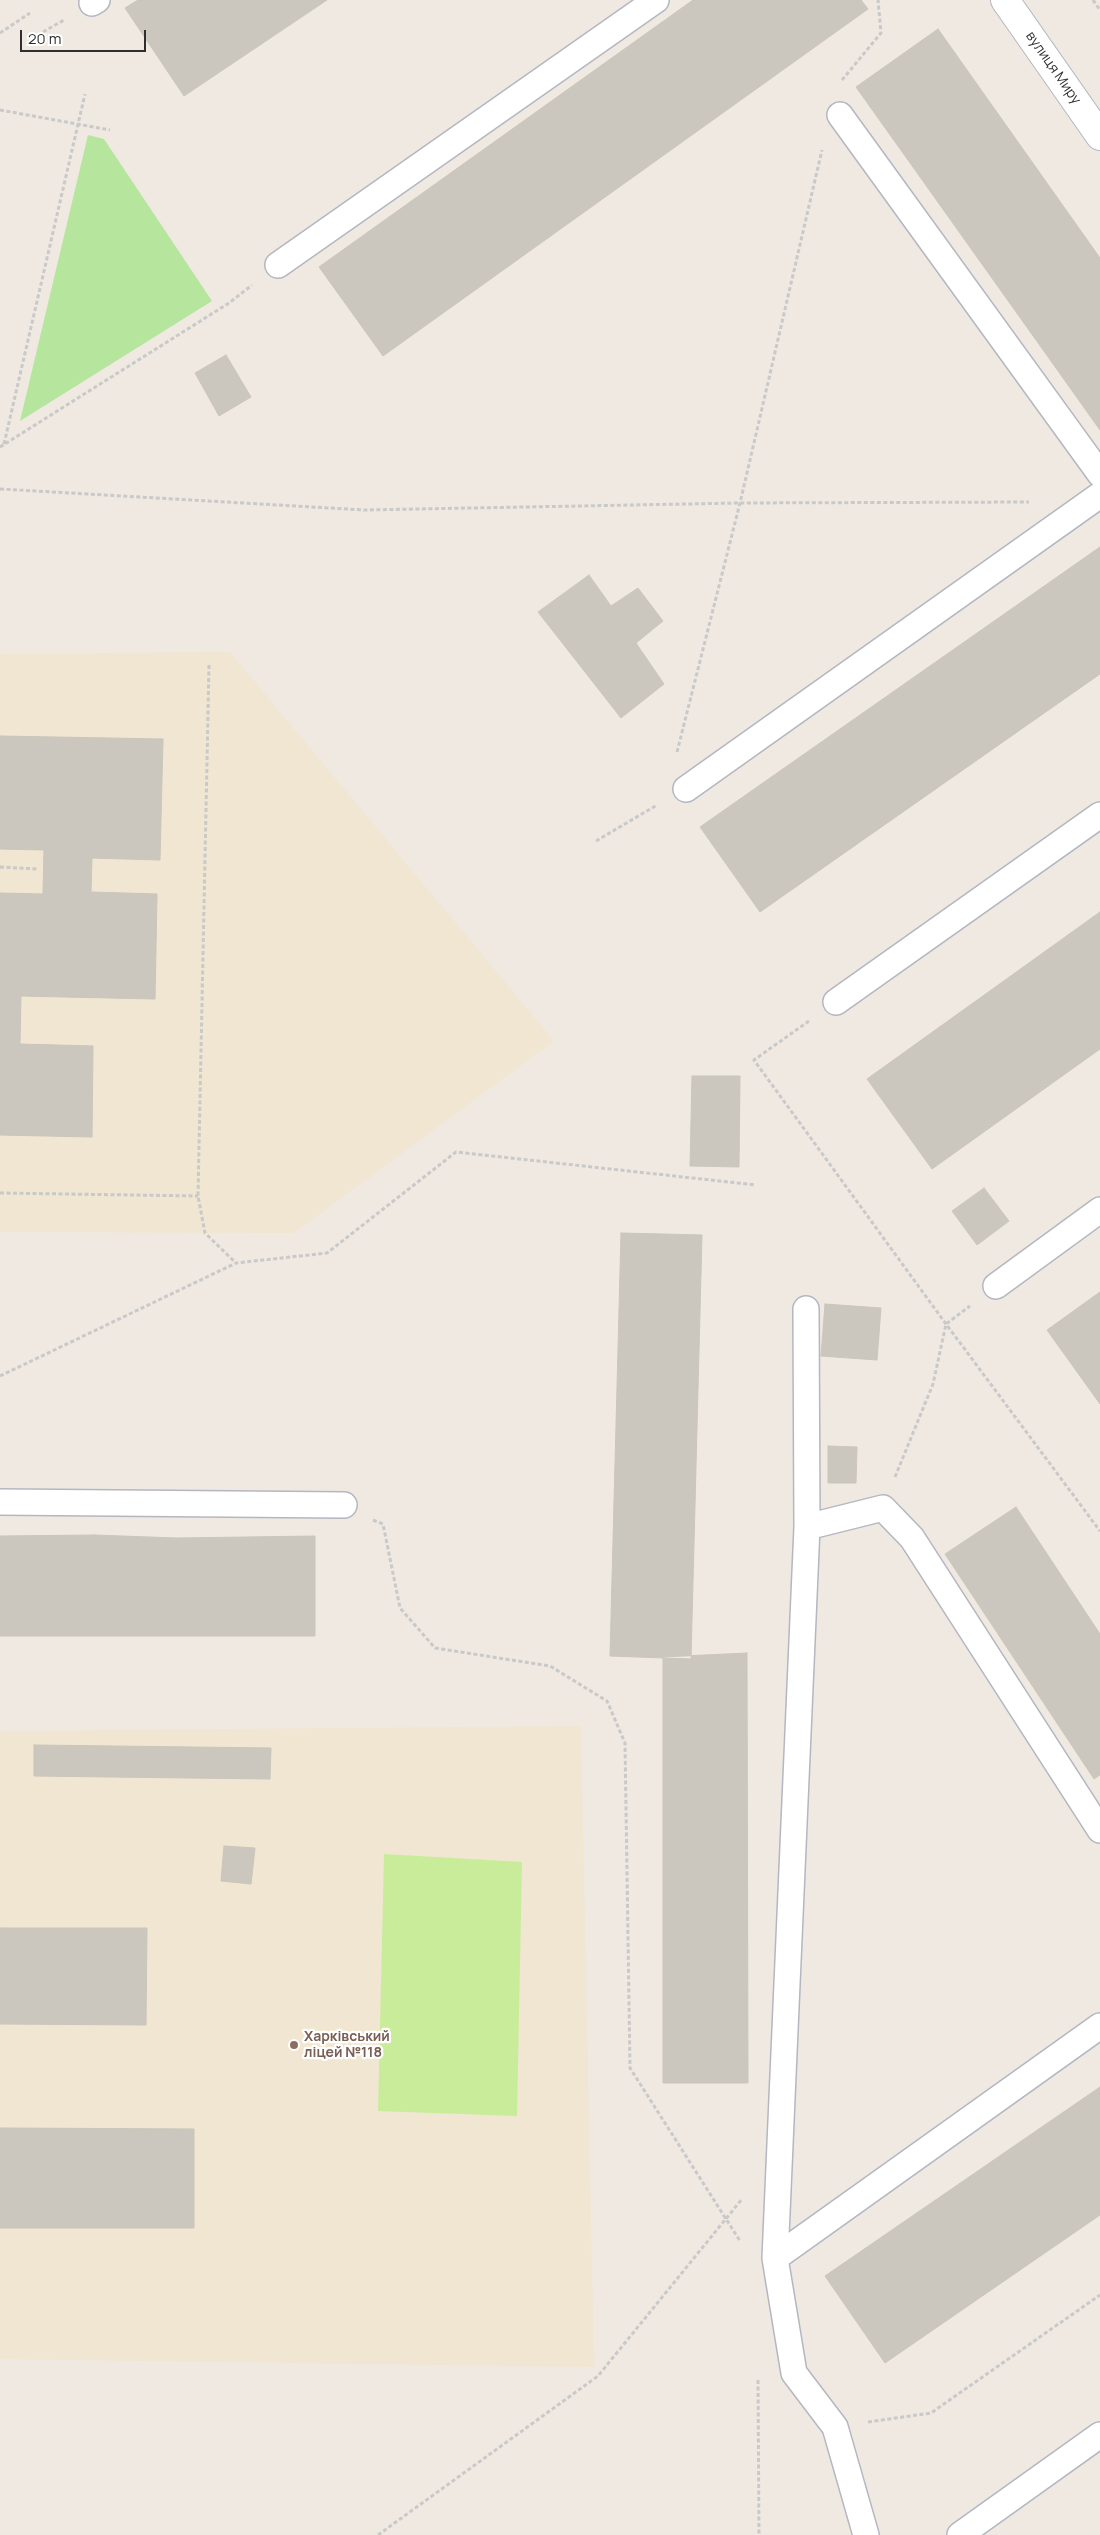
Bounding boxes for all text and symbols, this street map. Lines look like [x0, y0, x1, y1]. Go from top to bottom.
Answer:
scale bar [22, 20, 149, 52]
text: 20 m [28, 28, 61, 49]
street label: вулиця Миру [1022, 28, 1084, 108]
place label: Харківський ліцей №118 [304, 2029, 390, 2062]
marker: Харківський ліцей №118 [288, 2039, 300, 2051]

